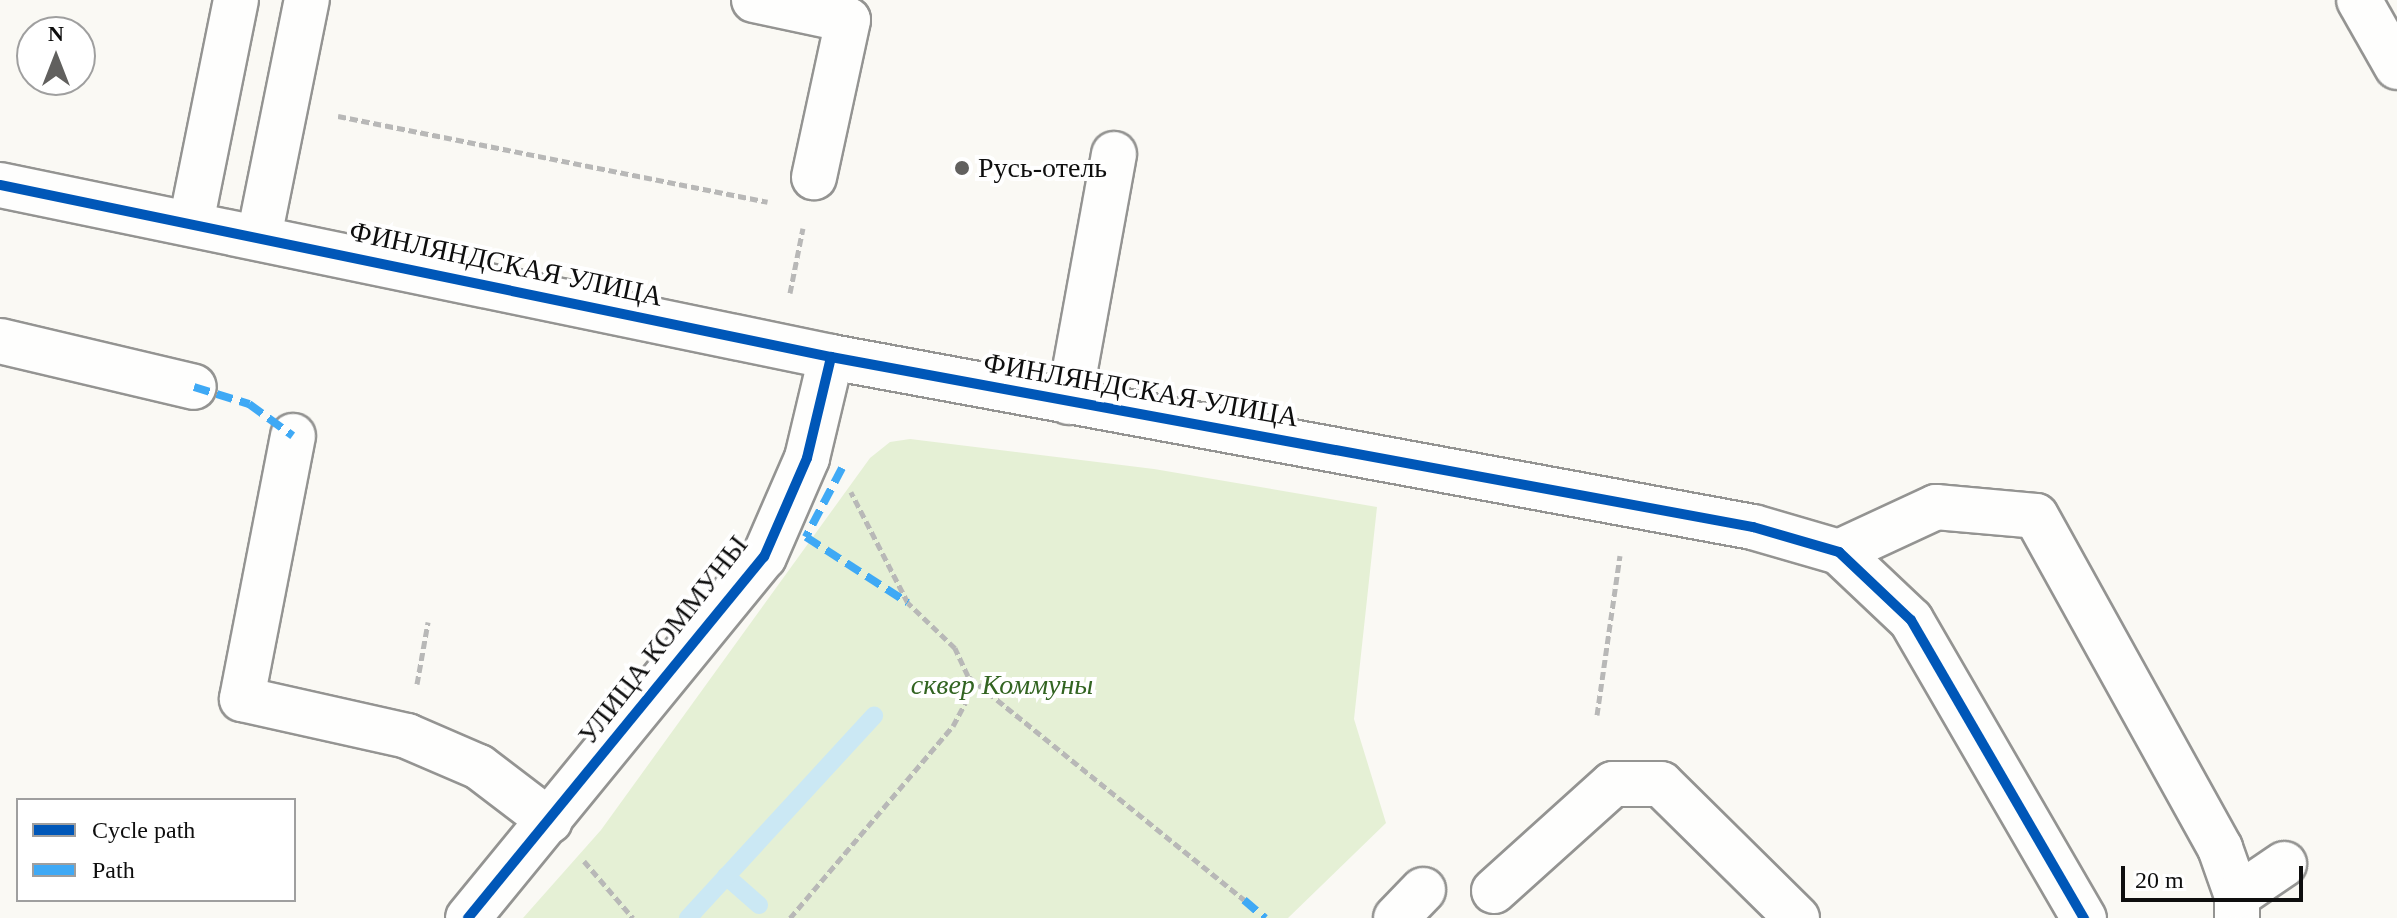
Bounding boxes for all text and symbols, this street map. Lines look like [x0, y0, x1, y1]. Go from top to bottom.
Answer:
north arrow [16, 16, 96, 96]
text: N [48, 21, 64, 46]
place label: Русь-отель [978, 151, 1107, 185]
marker: Русь-отель [953, 159, 971, 177]
street label: ФИНЛЯНДСКАЯ УЛИЦА [346, 214, 666, 314]
street label: ФИНЛЯНДСКАЯ УЛИЦА [981, 346, 1301, 434]
street label: УЛИЦА КОММУНЫ [571, 529, 755, 751]
park label: сквер Коммуны [911, 668, 1093, 702]
legend [16, 798, 296, 902]
text: Cycle path [92, 817, 195, 843]
scale bar [2125, 850, 2307, 900]
text: Path [92, 857, 135, 883]
text: 20 m [2135, 867, 2184, 893]

